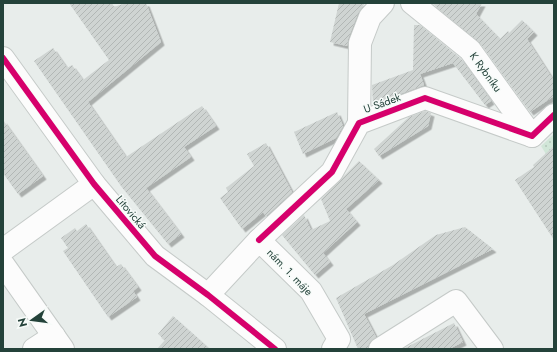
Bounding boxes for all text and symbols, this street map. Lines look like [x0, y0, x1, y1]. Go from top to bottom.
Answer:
street label: K Rybníku [466, 49, 506, 95]
street label: U Sádek [361, 89, 403, 117]
street label: Litovická [112, 192, 150, 232]
street label: nám. 1. máje [263, 245, 317, 299]
north arrow [12, 300, 52, 340]
text: N [13, 316, 31, 329]

